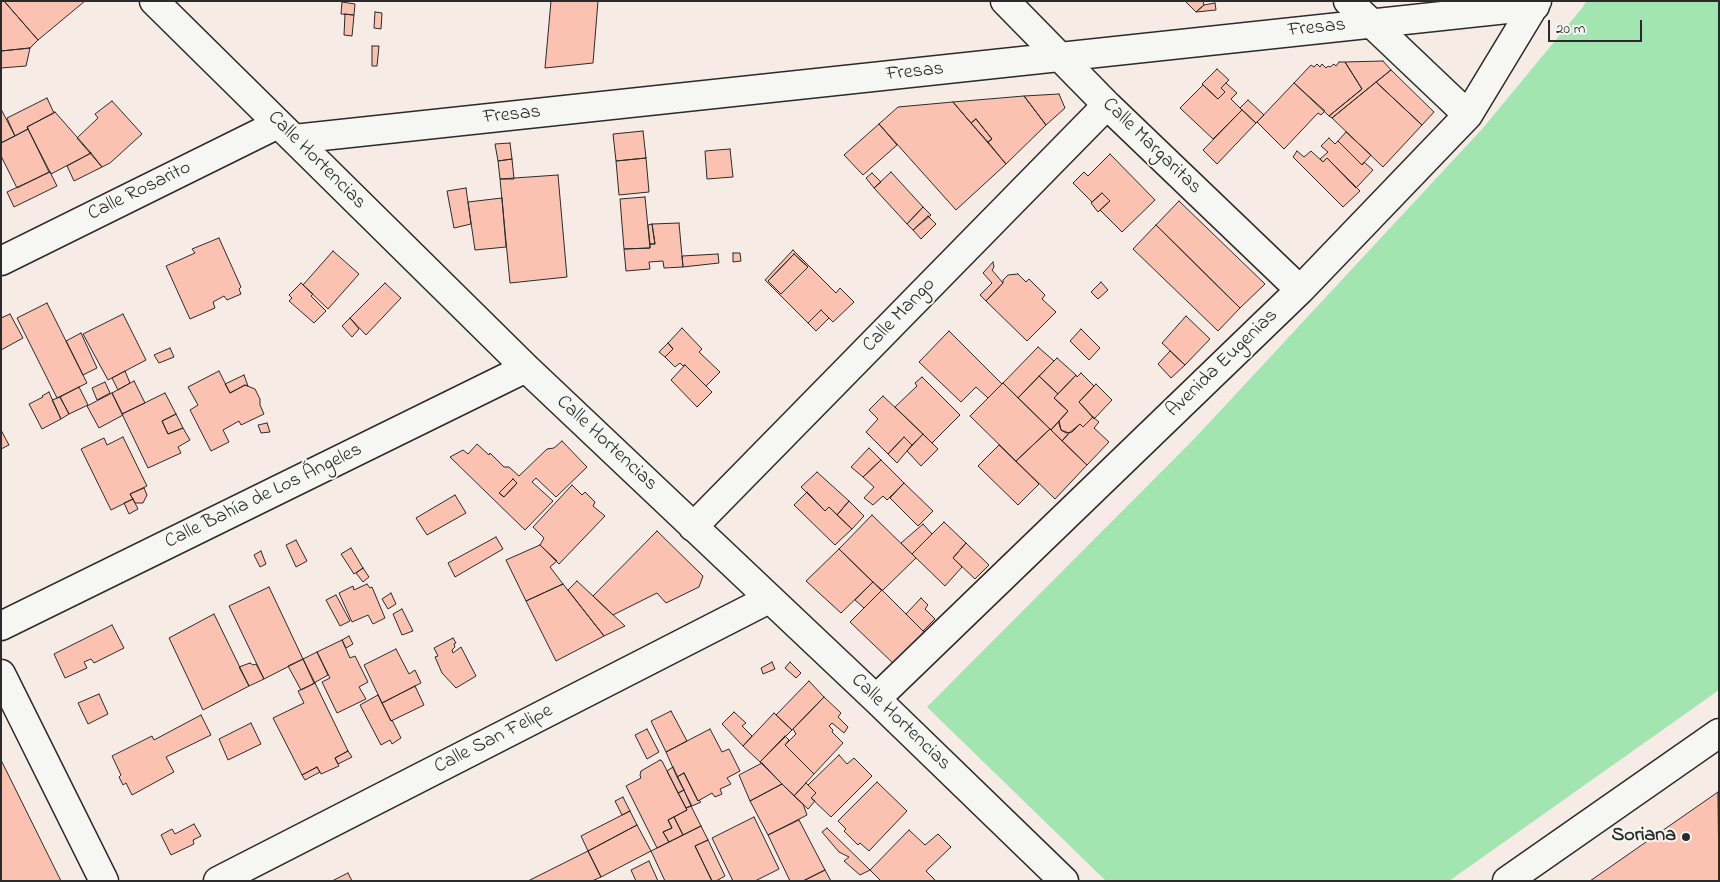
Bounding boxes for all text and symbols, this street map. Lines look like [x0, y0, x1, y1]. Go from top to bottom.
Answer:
scale bar [1550, 10, 1644, 42]
street label: Fresas [1287, 14, 1347, 44]
text: 20 m [1556, 18, 1585, 40]
street label: Fresas [885, 58, 945, 88]
street label: Calle Margaritas [1096, 94, 1206, 200]
street label: Fresas [482, 101, 542, 131]
street label: Calle Hortencias [262, 107, 370, 215]
street label: Calle Rosarito [84, 157, 196, 227]
street label: Calle Mango [858, 274, 942, 358]
street label: Avenida Eugenias [1162, 305, 1284, 423]
street label: Calle Hortencias [550, 391, 662, 497]
street label: Calle Bahía de Los Ángeles [161, 439, 367, 555]
street label: Calle Hortencias [845, 669, 955, 777]
street label: Calle San Felipe [431, 700, 557, 780]
place label: Soriana [1612, 825, 1676, 849]
marker: Soriana [1680, 831, 1692, 843]

